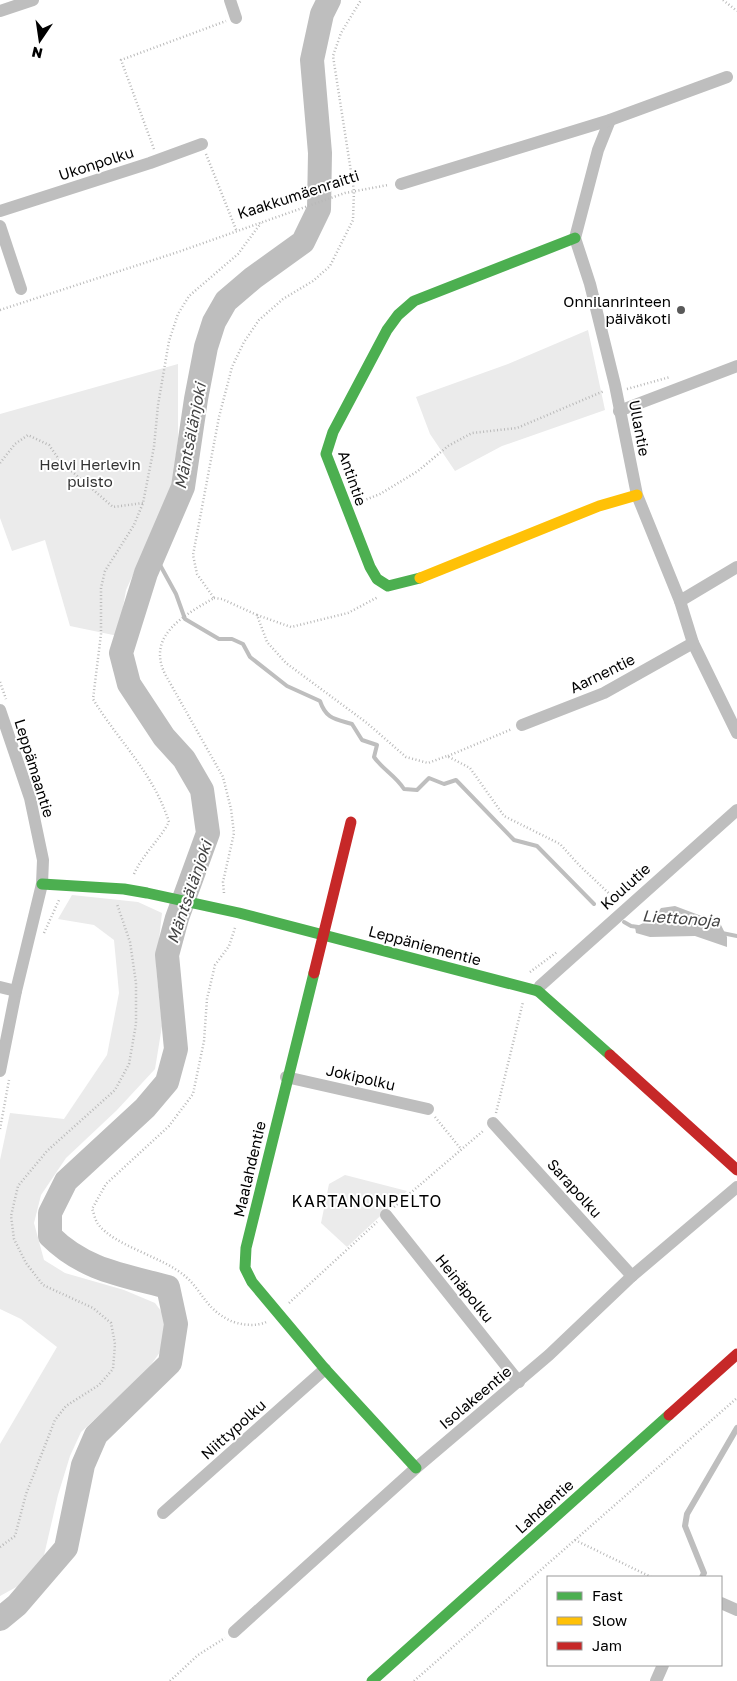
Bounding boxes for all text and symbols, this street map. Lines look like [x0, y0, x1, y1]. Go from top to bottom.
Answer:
north arrow [15, 15, 65, 65]
text: N [30, 44, 44, 63]
street label: Ukonpolku [56, 142, 136, 184]
street label: Kaakkumäenraitti [235, 166, 361, 222]
place label: Onnilanrinteen päiväkoti [563, 292, 671, 327]
marker: Onnilanrinteen päiväkoti [675, 304, 687, 316]
water label: Mäntsälänjoki [170, 380, 210, 491]
street label: Ullantie [626, 398, 654, 458]
street label: Antintie [335, 448, 371, 508]
park label: Helvi Herlevin puisto [39, 455, 141, 490]
street label: Aarnentie [567, 649, 638, 696]
street label: Leppämaantie [11, 717, 59, 820]
water label: Mäntsälänjoki [162, 836, 217, 946]
street label: Koulutie [596, 859, 654, 913]
water label: Liettonoja [642, 905, 721, 931]
street label: Leppäniementie [367, 921, 484, 969]
street label: Jokipolku [325, 1060, 397, 1094]
street label: Maalahdentie [229, 1119, 269, 1219]
street label: Sarapolku [544, 1155, 606, 1221]
district label: KARTANONPELTO [292, 1191, 442, 1211]
street label: Heinäpolku [432, 1250, 498, 1326]
street label: Isolakeentie [435, 1362, 515, 1432]
street label: Niittypolku [197, 1395, 269, 1463]
street label: Lahdentie [511, 1475, 577, 1537]
legend [547, 1576, 722, 1666]
text: Fast [592, 1586, 623, 1604]
text: Slow [592, 1611, 627, 1629]
text: Jam [592, 1636, 622, 1654]

